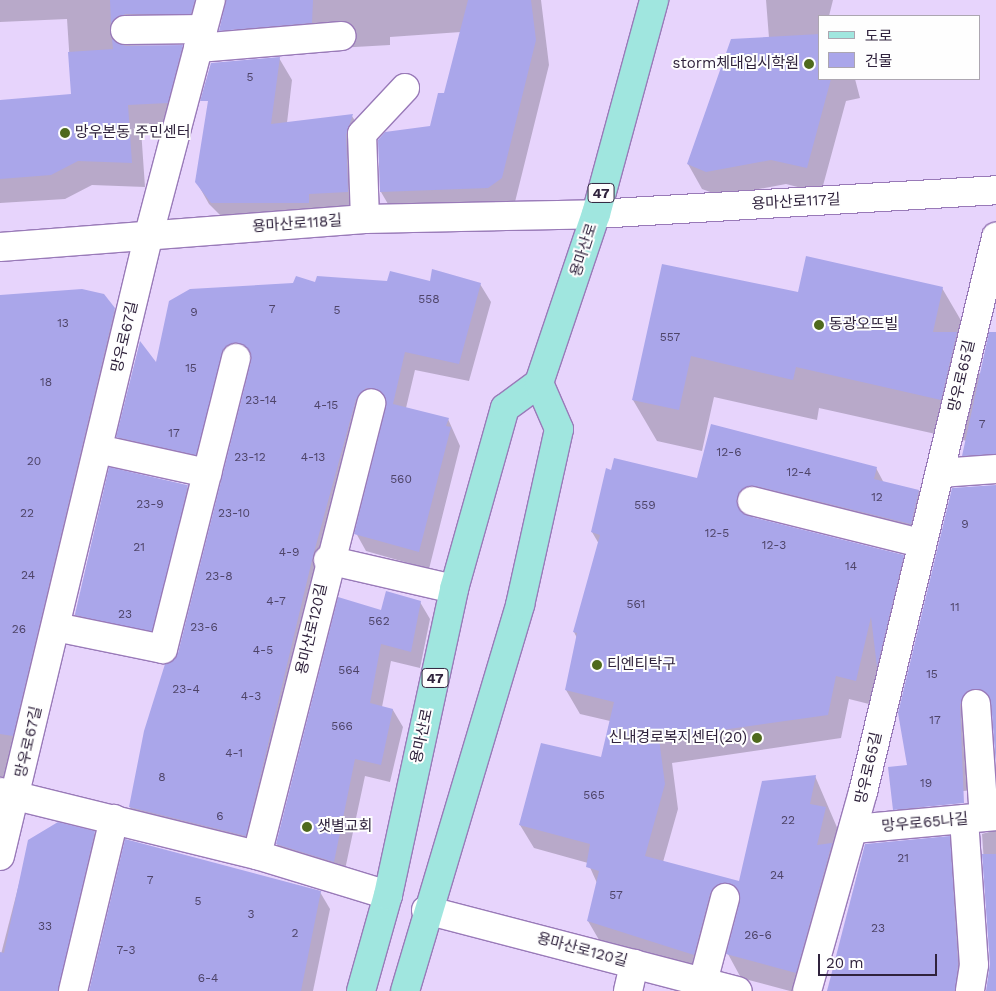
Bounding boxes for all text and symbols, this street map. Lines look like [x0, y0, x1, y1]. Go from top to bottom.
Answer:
legend [818, 15, 981, 80]
text: 도로 [865, 27, 893, 45]
text: 건물 [865, 52, 893, 70]
place label: storm체대입시학원 [673, 55, 799, 73]
marker: storm체대입시학원 [803, 58, 815, 70]
house number: 5 [247, 71, 253, 85]
place label: 망우본동 주민센터 [75, 124, 191, 142]
marker: 망우본동 주민센터 [59, 127, 71, 139]
road number: 47 [587, 182, 615, 204]
street label: 용마산로117길 [751, 191, 841, 213]
street label: 용마산로118길 [252, 212, 342, 236]
street label: 용마산로 [567, 221, 601, 279]
house number: 558 [418, 293, 440, 307]
street label: 망우로67길 [108, 300, 142, 374]
house number: 7 [269, 303, 275, 317]
house number: 5 [334, 304, 340, 318]
house number: 9 [190, 306, 198, 320]
place label: 동광오뜨빌 [829, 316, 898, 334]
house number: 13 [57, 317, 69, 331]
marker: 동광오뜨빌 [813, 319, 825, 331]
house number: 557 [660, 331, 680, 345]
street label: 망우로65길 [945, 338, 979, 414]
house number: 15 [185, 362, 197, 376]
house number: 18 [40, 376, 52, 390]
house number: 23-14 [245, 394, 277, 408]
house number: 4-15 [314, 399, 338, 413]
house number: 7 [979, 418, 985, 432]
house number: 17 [168, 427, 180, 441]
house number: 12-6 [717, 446, 741, 460]
house number: 23-12 [234, 451, 266, 465]
house number: 4-13 [301, 451, 325, 465]
house number: 20 [27, 455, 41, 469]
house number: 12-4 [787, 466, 811, 480]
house number: 560 [390, 473, 412, 487]
house number: 12 [871, 491, 883, 505]
house number: 23-9 [136, 498, 164, 512]
house number: 559 [634, 499, 656, 513]
house number: 22 [20, 507, 34, 521]
house number: 23-10 [218, 507, 250, 521]
house number: 9 [961, 518, 969, 532]
house number: 12-5 [705, 527, 729, 541]
house number: 12-3 [762, 539, 786, 553]
house number: 21 [133, 541, 145, 555]
house number: 4-9 [279, 546, 299, 560]
house number: 14 [845, 560, 857, 574]
house number: 24 [21, 569, 35, 583]
house number: 23-8 [205, 570, 233, 584]
street label: 용마산로120길 [293, 582, 331, 676]
house number: 4-7 [266, 595, 286, 609]
house number: 561 [627, 598, 645, 612]
house number: 11 [950, 601, 960, 615]
house number: 23 [118, 608, 132, 622]
house number: 562 [368, 615, 390, 629]
house number: 23-6 [190, 621, 218, 635]
house number: 26 [12, 623, 26, 637]
house number: 4-5 [253, 644, 273, 658]
place label: 티엔티탁구 [607, 656, 676, 674]
marker: 티엔티탁구 [591, 659, 603, 671]
house number: 564 [338, 664, 360, 678]
road number: 47 [421, 666, 449, 690]
house number: 15 [926, 668, 938, 682]
house number: 23-4 [172, 683, 200, 697]
house number: 4-3 [241, 690, 261, 704]
street label: 망우로67길 [12, 705, 46, 779]
street label: 용마산로 [407, 707, 437, 765]
house number: 17 [929, 714, 941, 728]
house number: 566 [331, 720, 353, 734]
place label: 신내경로복지센터(20) [609, 729, 747, 747]
street label: 망우로65길 [852, 730, 886, 806]
marker: 신내경로복지센터(20) [751, 732, 763, 744]
house number: 4-1 [225, 747, 243, 761]
house number: 8 [158, 771, 166, 785]
house number: 19 [920, 777, 932, 791]
house number: 565 [583, 789, 605, 803]
house number: 6 [216, 810, 224, 824]
street label: 망우로65나길 [881, 810, 969, 836]
house number: 22 [781, 814, 795, 828]
place label: 샛별교회 [317, 818, 372, 836]
marker: 샛별교회 [301, 821, 313, 833]
house number: 21 [897, 852, 909, 866]
house number: 24 [770, 869, 784, 883]
house number: 7 [147, 874, 153, 888]
house number: 57 [609, 889, 623, 903]
house number: 5 [195, 895, 201, 909]
house number: 3 [248, 908, 254, 922]
house number: 33 [38, 920, 52, 934]
house number: 23 [871, 922, 885, 936]
house number: 2 [292, 927, 298, 941]
street label: 용마산로120길 [535, 929, 629, 971]
house number: 26-6 [744, 929, 772, 943]
house number: 7-3 [116, 944, 136, 958]
scale bar [821, 944, 940, 976]
text: 20 m [826, 954, 864, 972]
house number: 6-4 [198, 972, 218, 986]

